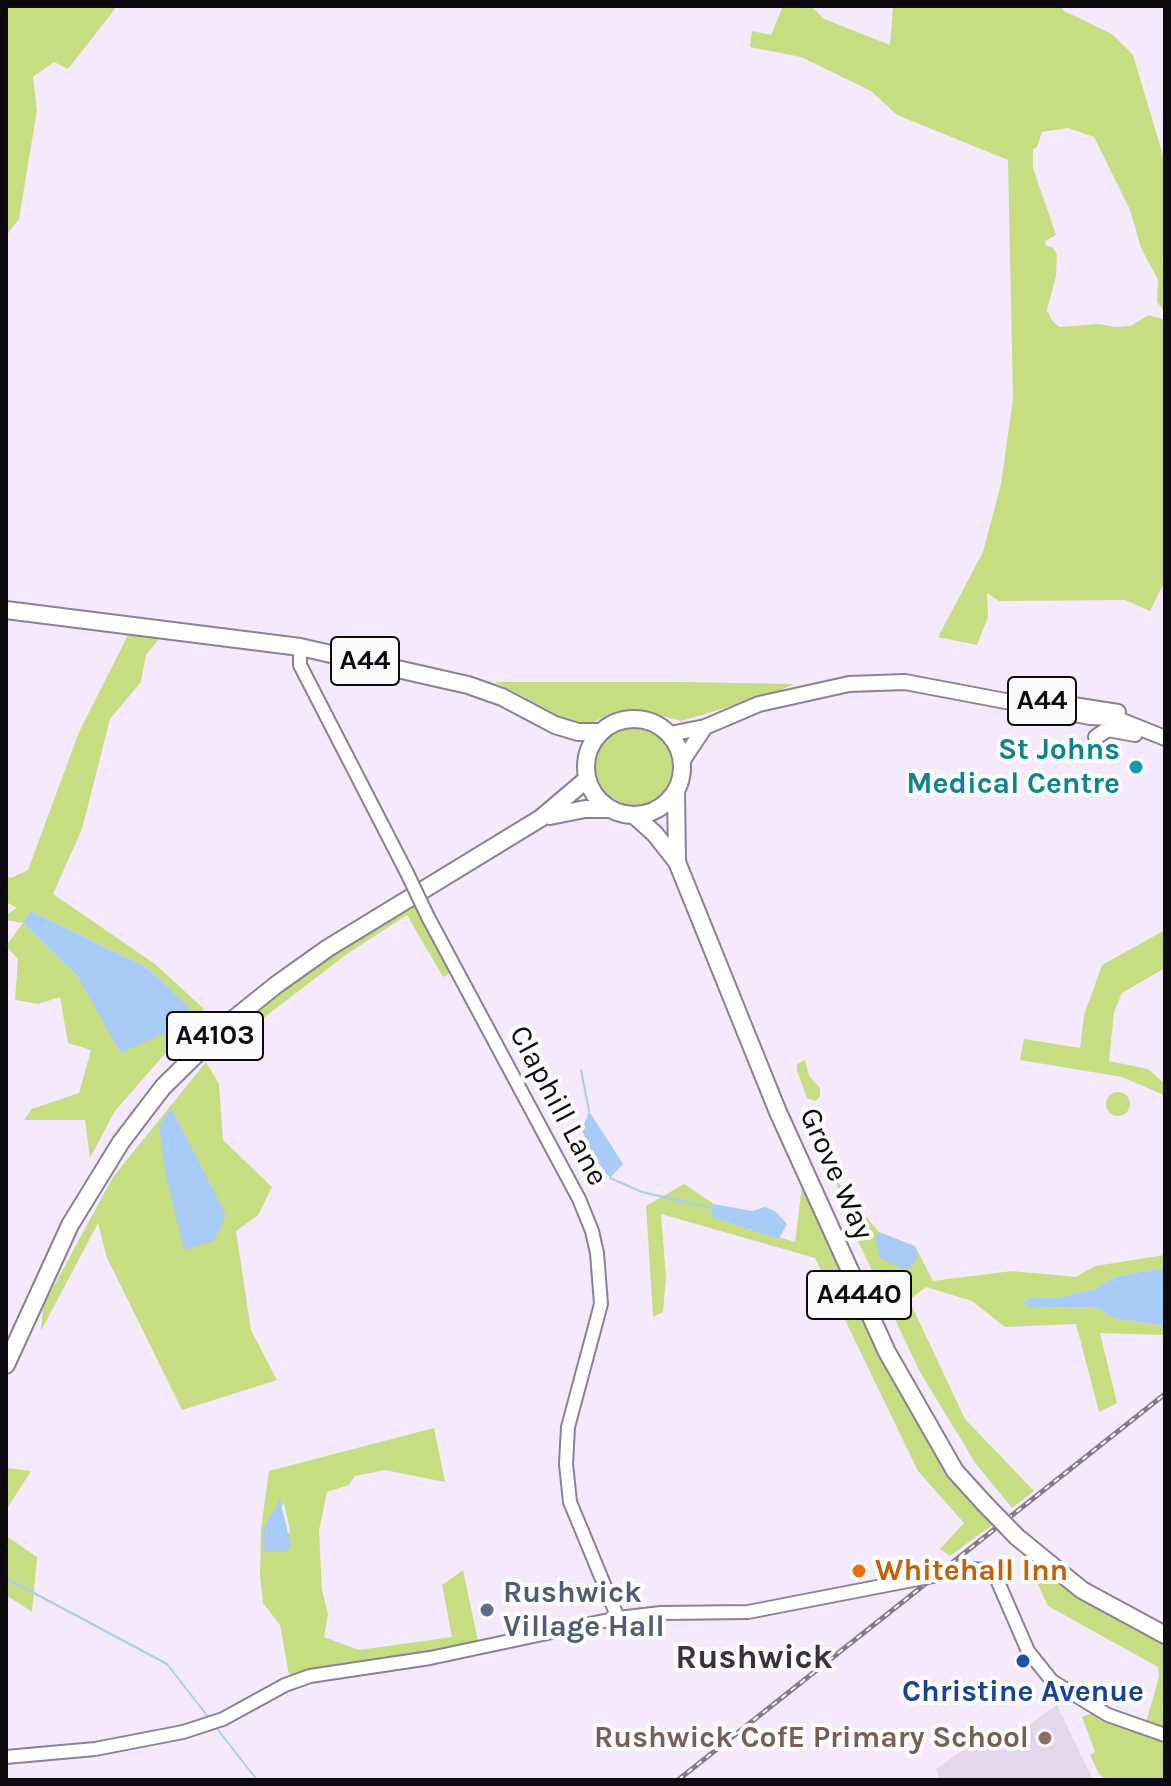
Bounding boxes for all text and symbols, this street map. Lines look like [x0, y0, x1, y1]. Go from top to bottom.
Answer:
road number: A44 [331, 637, 399, 685]
road number: A44 [1008, 677, 1076, 725]
place label: St Johns Medical Centre [906, 732, 1120, 802]
marker: St Johns Medical Centre [1127, 758, 1145, 776]
road number: A4103 [167, 1012, 263, 1060]
street label: Claphill Lane [501, 1020, 615, 1192]
street label: Grove Way [791, 1102, 881, 1246]
road number: A4440 [807, 1271, 911, 1319]
place label: Whitehall Inn [875, 1553, 1068, 1589]
marker: Whitehall Inn [850, 1562, 868, 1580]
place label: Rushwick Village Hall [503, 1575, 665, 1646]
marker: Rushwick Village Hall [478, 1601, 496, 1619]
district label: Rushwick [675, 1638, 833, 1678]
marker: Christine Avenue [1014, 1652, 1032, 1670]
place label: Christine Avenue [902, 1674, 1144, 1710]
place label: Rushwick CofE Primary School [594, 1720, 1029, 1756]
marker: Rushwick CofE Primary School [1036, 1729, 1054, 1747]

